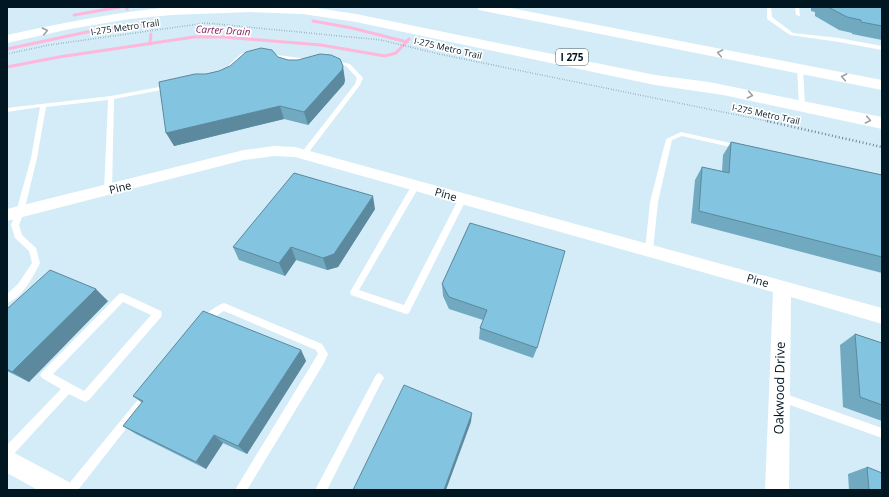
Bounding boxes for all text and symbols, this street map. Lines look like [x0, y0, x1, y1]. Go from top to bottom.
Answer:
street label: I-275 Metro Trail [90, 16, 160, 38]
water label: Carter Drain [195, 22, 251, 38]
one-way arrow [42, 27, 48, 35]
street label: I-275 Metro Trail [413, 34, 483, 62]
road number: I 275 [556, 49, 588, 65]
one-way arrow [717, 49, 724, 58]
one-way arrow [841, 73, 847, 82]
one-way arrow [746, 90, 753, 99]
street label: I-275 Metro Trail [731, 100, 801, 128]
one-way arrow [865, 115, 871, 123]
street label: Pine [107, 177, 133, 197]
street label: Pine [433, 184, 459, 204]
street label: Pine [745, 270, 771, 290]
street label: Oakwood Drive [769, 341, 789, 435]

